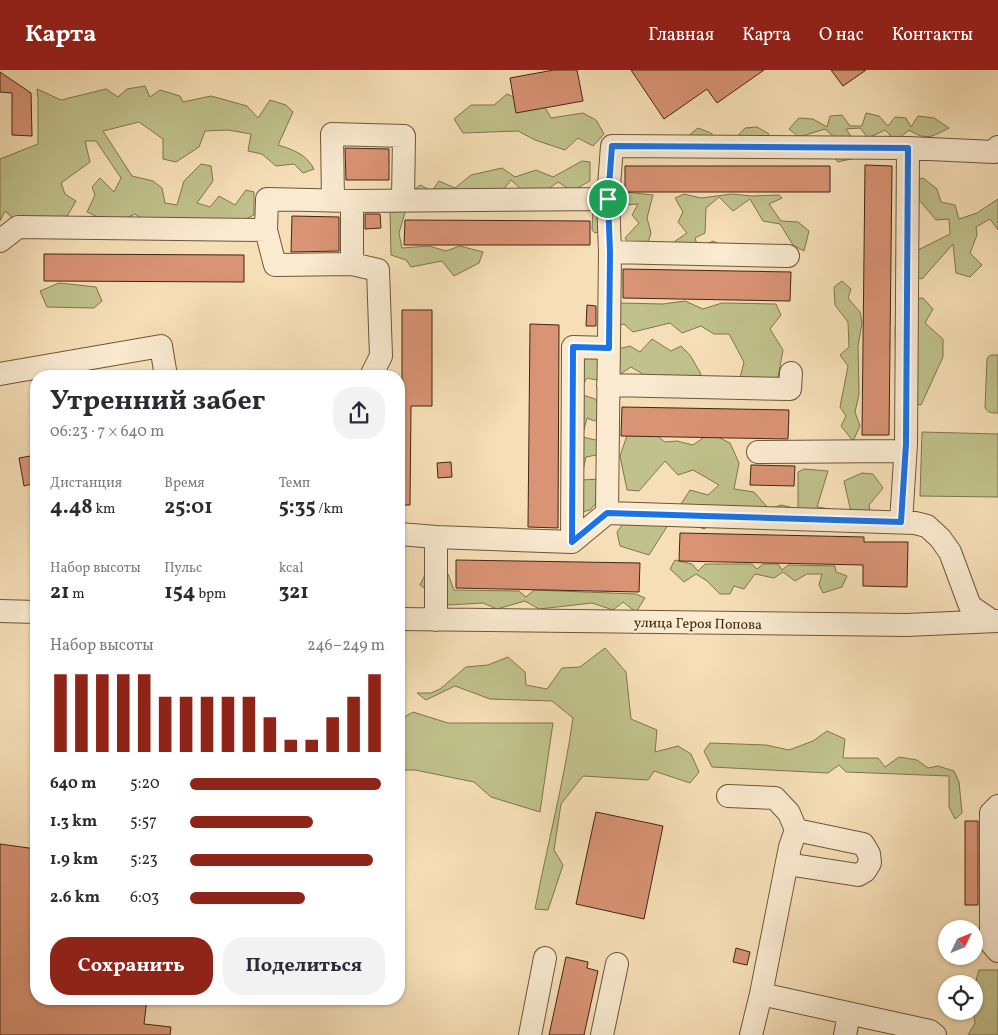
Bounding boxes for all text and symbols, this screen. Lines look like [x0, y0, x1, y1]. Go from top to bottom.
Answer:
text: Карта [25, 18, 96, 52]
text: Главная [648, 23, 714, 48]
text: Карта [742, 23, 791, 48]
text: О нас [819, 23, 864, 48]
text: Контакты [892, 23, 973, 48]
pin [587, 178, 629, 220]
icon: arrive [594, 185, 622, 213]
text: Утренний забег [50, 382, 265, 421]
button: share [333, 387, 385, 439]
text: 06:23 · 7 × 640 m [50, 421, 164, 443]
text: Дистанция [50, 474, 122, 493]
text: Время [164, 474, 205, 493]
text: Темп [279, 474, 310, 493]
text: 4.48 [50, 493, 93, 522]
text: 25:01 [164, 493, 213, 522]
text: 5:35 [279, 493, 316, 522]
text: km [93, 500, 116, 519]
text: /km [316, 500, 343, 519]
text: Набор высоты [50, 559, 141, 578]
text: Пульс [164, 559, 202, 578]
text: kcal [279, 559, 304, 578]
text: 21 [50, 578, 69, 607]
text: 154 [164, 578, 196, 607]
text: 321 [279, 578, 309, 607]
text: m [69, 585, 85, 604]
text: bpm [196, 585, 226, 604]
street label: улица Героя Попова [634, 614, 762, 635]
text: Набор высоты [50, 635, 154, 657]
text: 246–249 m [307, 635, 385, 657]
text: 640 m [50, 773, 96, 795]
text: 5:20 [130, 773, 160, 795]
text: 1.3 km [50, 811, 97, 833]
text: 5:57 [130, 811, 157, 833]
text: 1.9 km [50, 849, 98, 871]
text: 5:23 [130, 849, 158, 871]
text: 2.6 km [50, 887, 100, 909]
text: 6:03 [130, 887, 159, 909]
north arrow [938, 920, 982, 965]
map controls [938, 920, 983, 1020]
button: Сохранить [50, 937, 213, 995]
button: Поделиться [223, 937, 385, 995]
button: locate [938, 975, 983, 1020]

